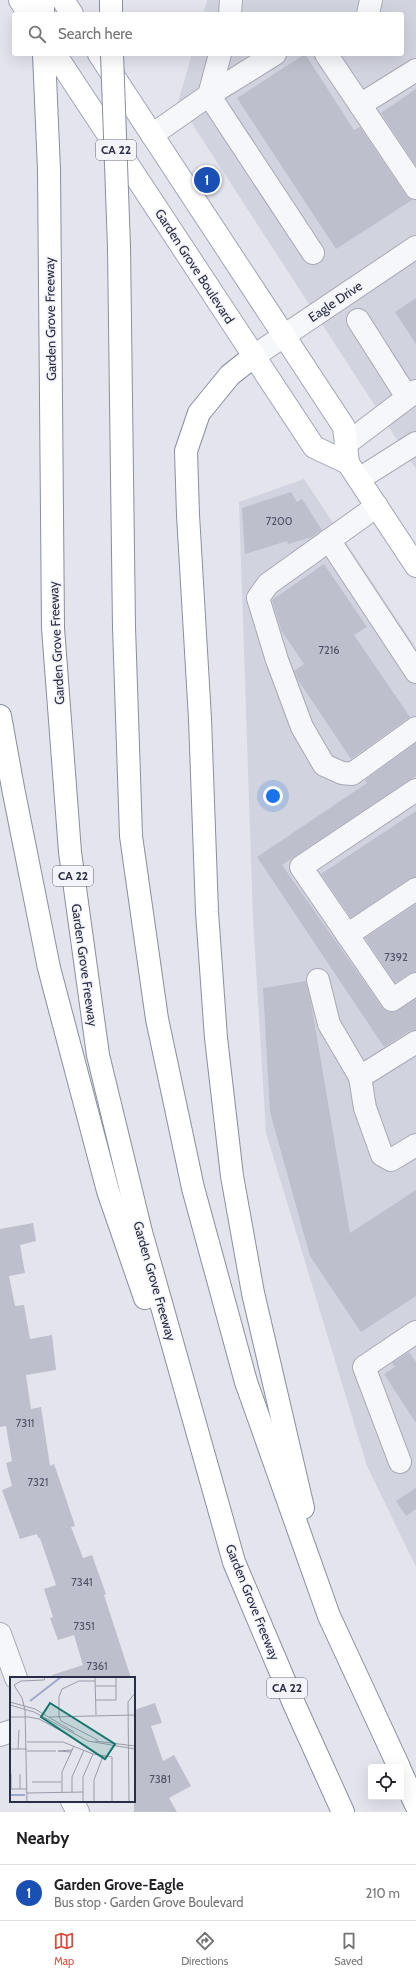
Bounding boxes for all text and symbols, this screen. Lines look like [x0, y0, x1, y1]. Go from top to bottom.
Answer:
search box [12, 12, 404, 56]
icon: search [26, 23, 48, 45]
text: Search here [58, 25, 133, 43]
road number: CA 22 [96, 140, 136, 160]
pin: 1 [194, 165, 220, 195]
street label: Garden Grove Boulevard [152, 206, 238, 326]
street label: Garden Grove Freeway [41, 257, 59, 381]
street label: Eagle Drive [305, 277, 365, 325]
house number: 7200 [266, 514, 293, 528]
street label: Garden Grove Freeway [45, 580, 67, 705]
house number: 7216 [318, 643, 340, 657]
your location [263, 786, 283, 806]
road number: CA 22 [53, 866, 93, 886]
street label: Garden Grove Freeway [68, 903, 102, 1028]
house number: 7392 [384, 950, 408, 964]
street label: Garden Grove Freeway [130, 1219, 180, 1343]
house number: 7311 [16, 1416, 34, 1430]
house number: 7321 [28, 1475, 48, 1489]
street label: Garden Grove Freeway [222, 1542, 284, 1663]
house number: 7341 [71, 1575, 93, 1589]
house number: 7351 [73, 1619, 95, 1633]
house number: 7361 [86, 1659, 108, 1673]
inset map [10, 1677, 135, 1802]
road number: CA 22 [267, 1678, 307, 1698]
map controls [368, 1764, 404, 1800]
button: locate [368, 1764, 404, 1800]
house number: 7381 [149, 1772, 171, 1786]
text: Nearby [16, 1828, 69, 1848]
text: Garden Grove-Eagle [54, 1876, 184, 1894]
text: 1 [27, 1885, 31, 1901]
text: 210 m [366, 1885, 400, 1901]
text: Bus stop · Garden Grove Boulevard [54, 1894, 243, 1910]
tab: Map [53, 1930, 75, 1968]
tab: Directions [181, 1930, 228, 1968]
tab: Saved [334, 1930, 363, 1968]

